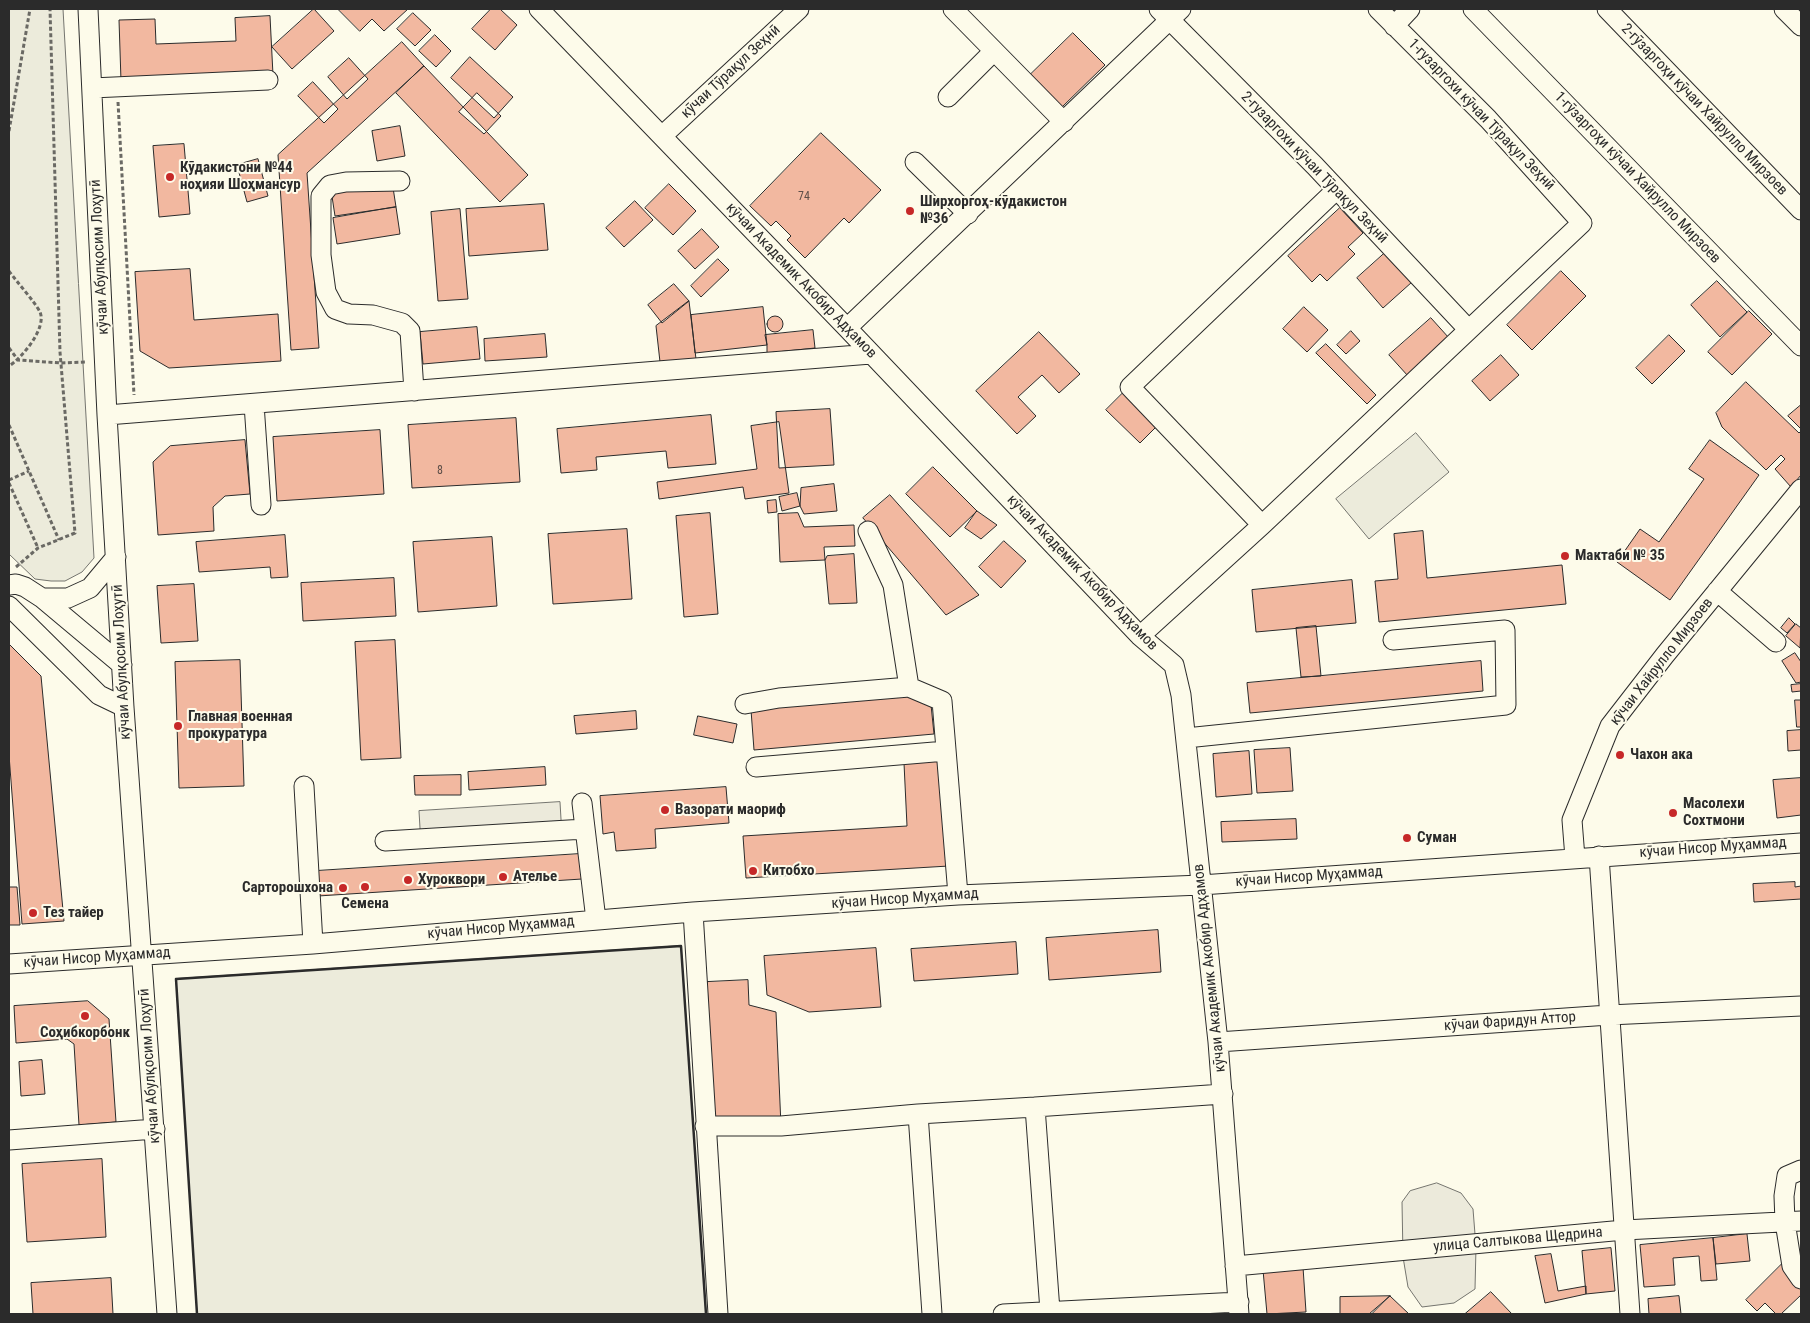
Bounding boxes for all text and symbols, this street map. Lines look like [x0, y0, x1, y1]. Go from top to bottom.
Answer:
street label: 2-гӯзаргоҳи кӯчаи Хайрулло Мирзоев [1617, 20, 1791, 200]
street label: кӯчаи Тӯрақул Зеҳнӣ [678, 21, 784, 123]
street label: 1-гузаргохи кӯчаи Тӯрақул Зеҳнӣ [1404, 35, 1558, 195]
street label: 2-гузаргохи кӯчаи Тӯрақул Зеҳнӣ [1237, 88, 1391, 248]
street label: 1-гӯзаргоҳи кӯчаи Хайрулло Мирзоев [1550, 88, 1724, 268]
place label: Кӯдакистони №44 ноҳияи Шоҳмансур [180, 159, 301, 194]
marker: Кӯдакистони №44 ноҳияи Шоҳмансур [164, 171, 176, 183]
street label: кӯчаи Абулқосим Лоҳутӣ [87, 179, 113, 335]
house number: 74 [798, 190, 810, 204]
place label: Ширхоргоҳ-кӯдакистон №36 [920, 193, 1067, 228]
street label: кӯчаи Академик Акобир Адҳамов [722, 199, 880, 363]
marker: Ширхоргоҳ-кӯдакистон №36 [904, 205, 916, 217]
house number: 8 [437, 464, 443, 478]
street label: кӯчаи Академик Акобир Адҳамов [1003, 491, 1161, 655]
place label: Мактаби № 35 [1575, 547, 1665, 565]
marker: Мактаби № 35 [1559, 550, 1571, 562]
street label: кӯчаи Абулқосим Лоҳутӣ [109, 584, 135, 740]
street label: кӯчаи Хайрулло Мирзоев [1607, 595, 1717, 729]
place label: Главная военная прокуратура [188, 708, 293, 743]
marker: Главная военная прокуратура [172, 720, 184, 732]
place label: Чахон ака [1630, 746, 1693, 764]
marker: Чахон ака [1614, 749, 1626, 761]
place label: Масолехи Сохтмони [1683, 795, 1745, 830]
place label: Вазорати маориф [675, 801, 786, 819]
marker: Вазорати маориф [659, 804, 671, 816]
marker: Масолехи Сохтмони [1667, 807, 1679, 819]
place label: Суман [1417, 829, 1457, 847]
marker: Суман [1401, 832, 1413, 844]
street label: кӯчаи Нисор Муҳаммад [1639, 834, 1787, 862]
place label: Китобхо [763, 862, 814, 880]
street label: кӯчаи Академик Акобир Адҳамов [1190, 863, 1230, 1073]
street label: кӯчаи Нисор Муҳаммад [1235, 863, 1383, 891]
marker: Китобхо [747, 865, 759, 877]
place label: Ателье [513, 868, 557, 886]
place label: Хуроквори [418, 871, 485, 889]
marker: Ателье [497, 871, 509, 883]
marker: Хуроквори [402, 874, 414, 886]
place label: Сарторошхона [242, 879, 333, 897]
marker: Семена [359, 881, 371, 893]
marker: Сарторошхона [337, 882, 349, 894]
street label: кӯчаи Нисор Муҳаммад [831, 885, 979, 913]
place label: Семена [341, 895, 389, 913]
place label: Тез тайер [43, 904, 104, 922]
marker: Тез тайер [27, 907, 39, 919]
street label: кӯчаи Нисор Муҳаммад [427, 913, 575, 943]
street label: кӯчаи Нисор Муҳаммад [23, 944, 171, 972]
street label: кӯчаи Абулқосим Лоҳутӣ [136, 988, 164, 1144]
street label: кӯчаи Фаридун Аттор [1443, 1008, 1577, 1036]
marker: Соҳибкорбонк [79, 1010, 91, 1022]
place label: Соҳибкорбонк [40, 1024, 130, 1042]
street label: улица Салтыкова Щедрина [1433, 1224, 1603, 1256]

